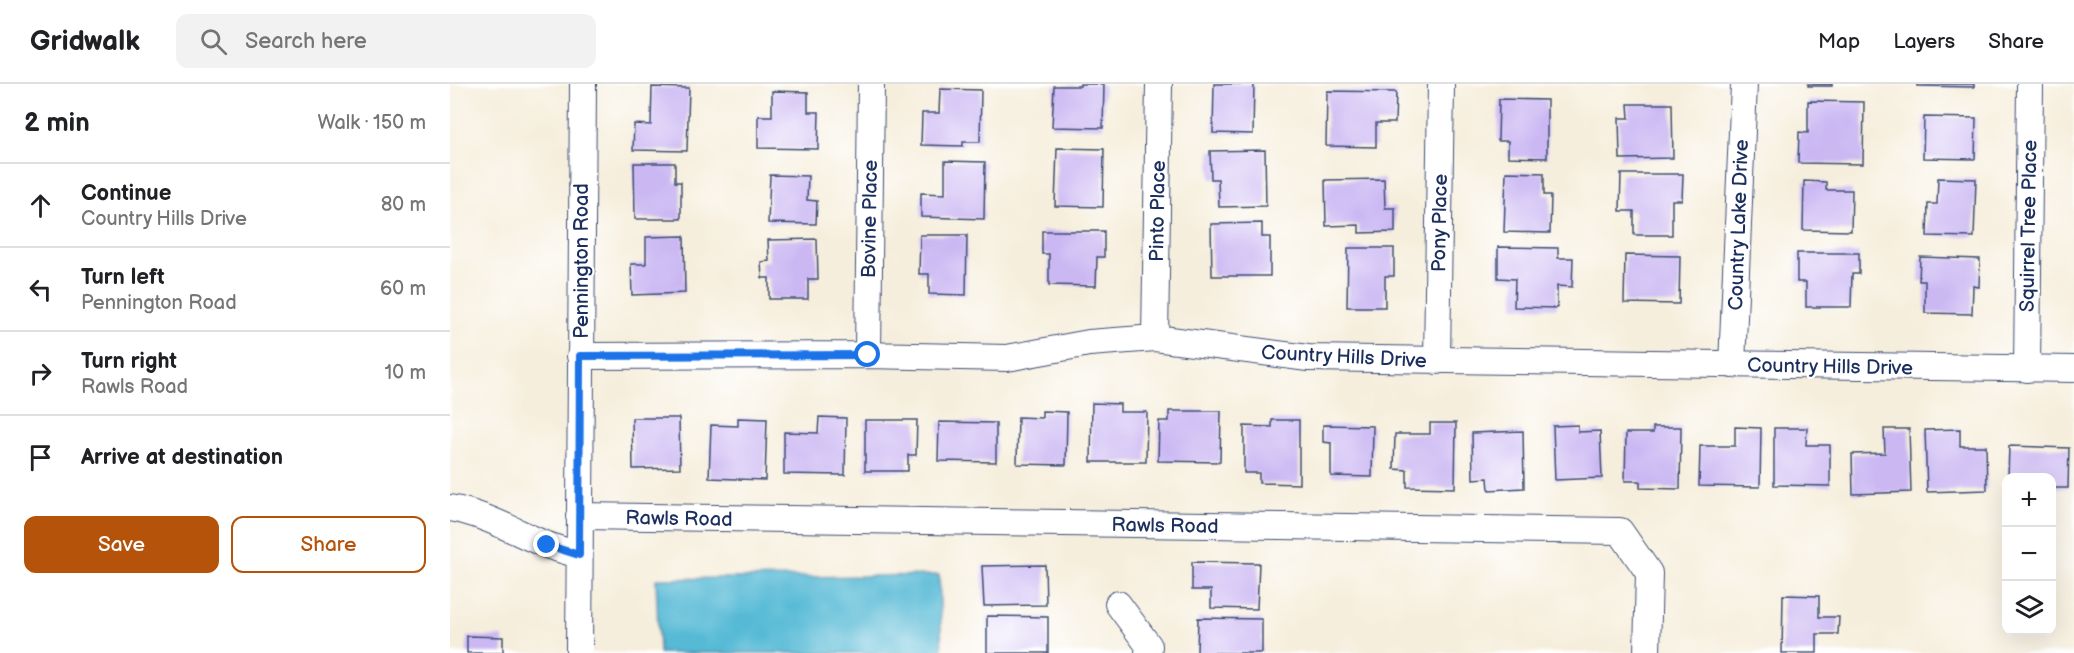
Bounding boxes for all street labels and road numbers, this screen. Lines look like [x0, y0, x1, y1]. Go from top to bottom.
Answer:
street label: Country Lake Drive [1724, 139, 1754, 311]
street label: Squirrel Tree Place [2015, 139, 2043, 312]
street label: Bovine Place [857, 159, 883, 278]
street label: Pinto Place [1145, 160, 1171, 262]
street label: Pony Place [1427, 174, 1453, 272]
street label: Pennington Road [570, 183, 594, 339]
street label: Country Hills Drive [1261, 341, 1428, 373]
street label: Country Hills Drive [1747, 354, 1913, 380]
street label: Rawls Road [625, 506, 733, 532]
street label: Rawls Road [1111, 513, 1219, 539]

